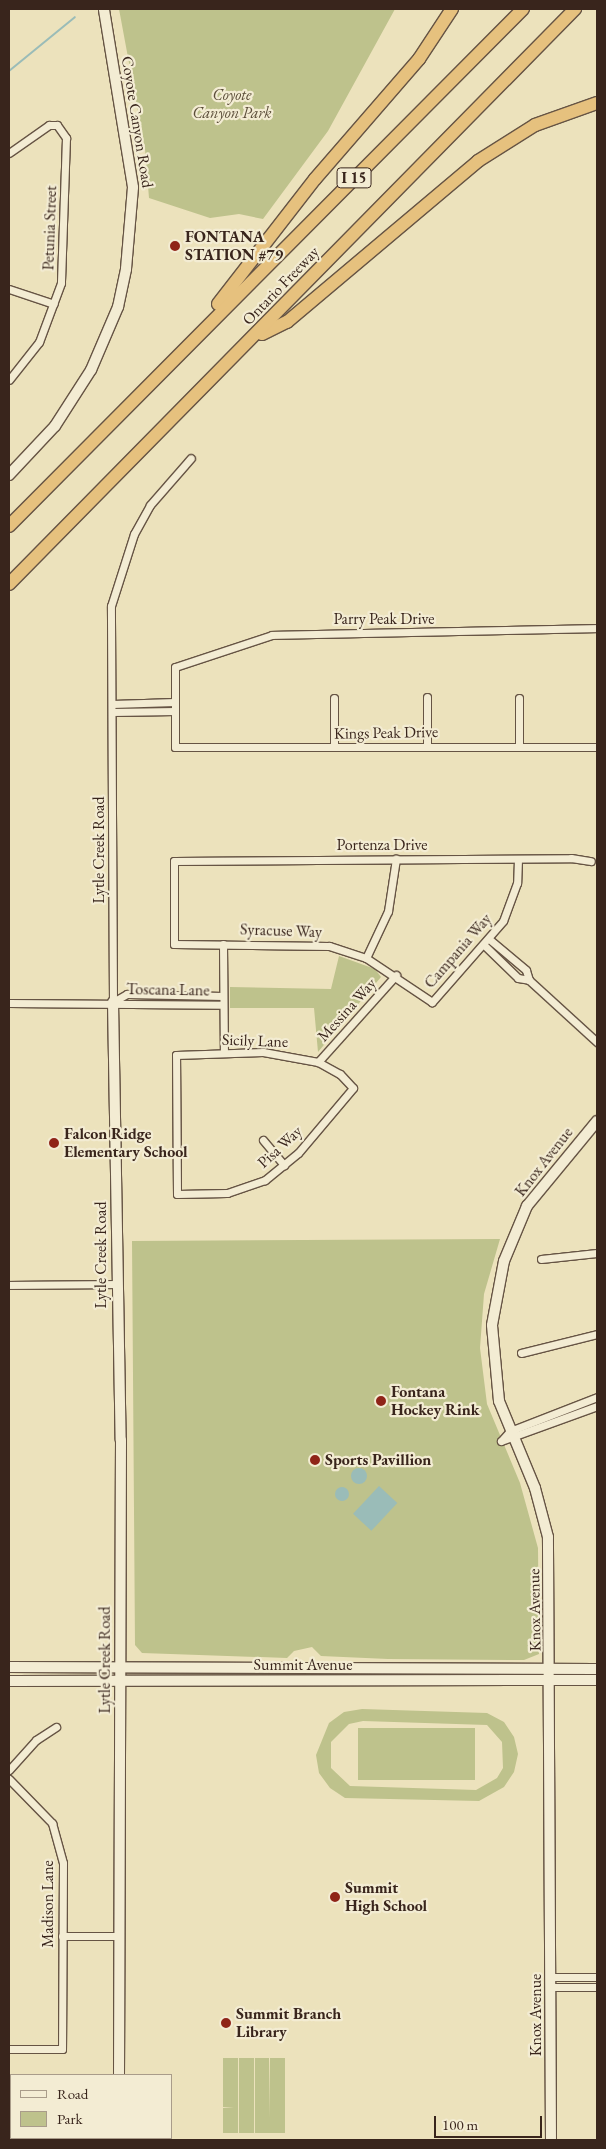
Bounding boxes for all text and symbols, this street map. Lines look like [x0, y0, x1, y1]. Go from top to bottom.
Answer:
street label: Coyote Canyon Road [117, 55, 157, 189]
park label: Coyote Canyon Park [192, 85, 272, 123]
road number: I 15 [336, 166, 372, 190]
street label: Petunia Street [39, 185, 61, 271]
place label: FONTANA STATION #79 [185, 227, 283, 265]
marker: FONTANA STATION #79 [169, 240, 181, 252]
street label: Ontario Freeway [239, 243, 323, 329]
street label: Parry Peak Drive [334, 609, 434, 629]
street label: Kings Peak Drive [334, 722, 438, 744]
street label: Lytle Creek Road [89, 796, 109, 904]
street label: Portenza Drive [337, 835, 427, 855]
street label: Campania Way [420, 910, 496, 992]
street label: Syracuse Way [240, 920, 322, 942]
street label: Messina Way [313, 974, 381, 1046]
street label: Toscana Lane [126, 980, 210, 1000]
street label: Sicily Lane [222, 1030, 288, 1052]
street label: Pisa Way [254, 1122, 306, 1172]
place label: Falcon Ridge Elementary School [64, 1124, 188, 1162]
street label: Knox Avenue [511, 1124, 577, 1200]
marker: Falcon Ridge Elementary School [48, 1137, 60, 1149]
street label: Lytle Creek Road [91, 1201, 111, 1309]
place label: Fontana Hockey Rink [391, 1382, 480, 1420]
marker: Fontana Hockey Rink [375, 1395, 387, 1407]
place label: Sports Pavillion [325, 1450, 431, 1470]
marker: Sports Pavillion [309, 1454, 321, 1466]
street label: Knox Avenue [525, 1568, 545, 1652]
street label: Lytle Creek Road [95, 1606, 115, 1714]
street label: Summit Avenue [254, 1655, 352, 1675]
street label: Madison Lane [38, 1860, 58, 1948]
place label: Summit High School [345, 1878, 427, 1916]
marker: Summit High School [329, 1891, 341, 1903]
street label: Knox Avenue [526, 1974, 546, 2056]
place label: Summit Branch Library [236, 2004, 341, 2042]
marker: Summit Branch Library [220, 2017, 232, 2029]
legend [10, 2074, 172, 2139]
text: Road [57, 2084, 88, 2103]
scale bar [436, 2106, 544, 2138]
text: Park [57, 2109, 83, 2128]
text: 100 m [442, 2115, 478, 2134]

